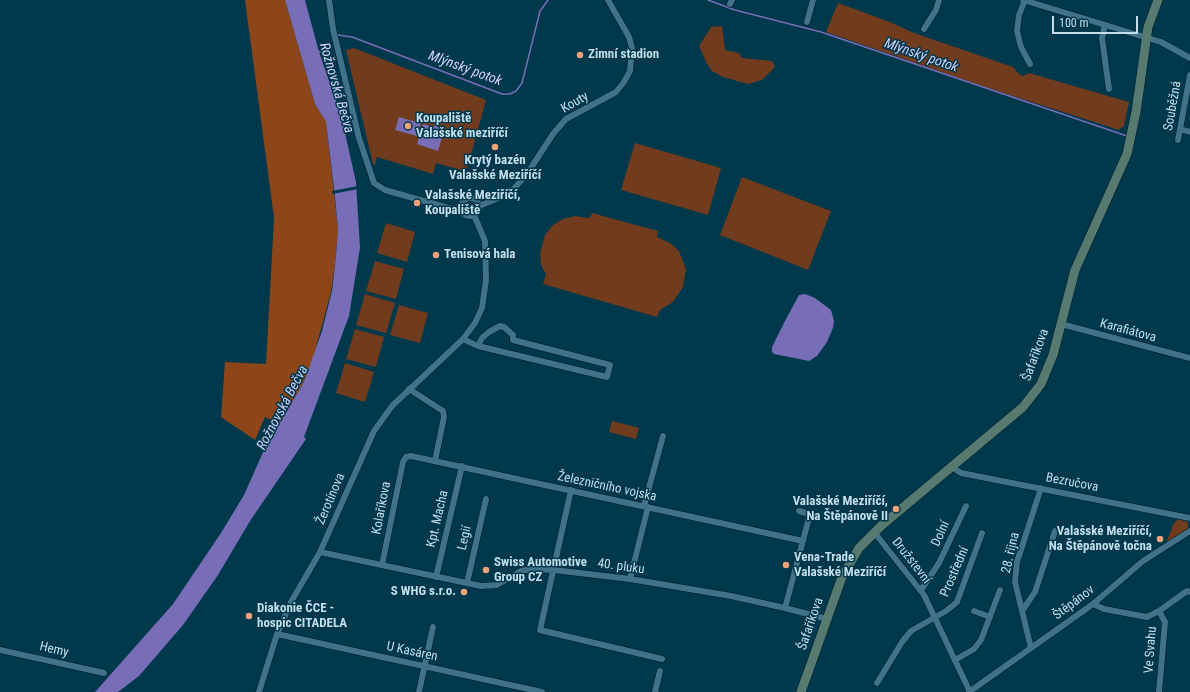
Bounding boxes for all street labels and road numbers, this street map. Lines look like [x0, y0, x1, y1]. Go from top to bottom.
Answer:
street label: Souběžná [1161, 80, 1185, 132]
street label: Kouty [559, 89, 591, 117]
street label: Karafiátova [1098, 316, 1158, 346]
street label: Šafaříkova [1019, 327, 1053, 383]
street label: Železničního vojska [556, 469, 658, 505]
street label: Bezručova [1044, 470, 1100, 496]
street label: Žerotínova [313, 471, 349, 527]
street label: Kolaříkova [369, 480, 395, 536]
street label: Kpt. Macha [424, 489, 452, 549]
street label: Dolní [929, 519, 953, 549]
street label: Legií [455, 524, 475, 552]
street label: 28. října [999, 531, 1023, 575]
street label: Družstevní [888, 535, 934, 587]
street label: Prostřední [937, 545, 973, 599]
street label: 40. pluku [597, 556, 645, 578]
street label: Štěpánov [1050, 582, 1098, 624]
street label: Šafaříkova [795, 596, 827, 652]
street label: Ve Svahu [1142, 626, 1160, 674]
street label: Hemy [38, 639, 70, 661]
street label: U Kasáren [385, 639, 439, 665]

